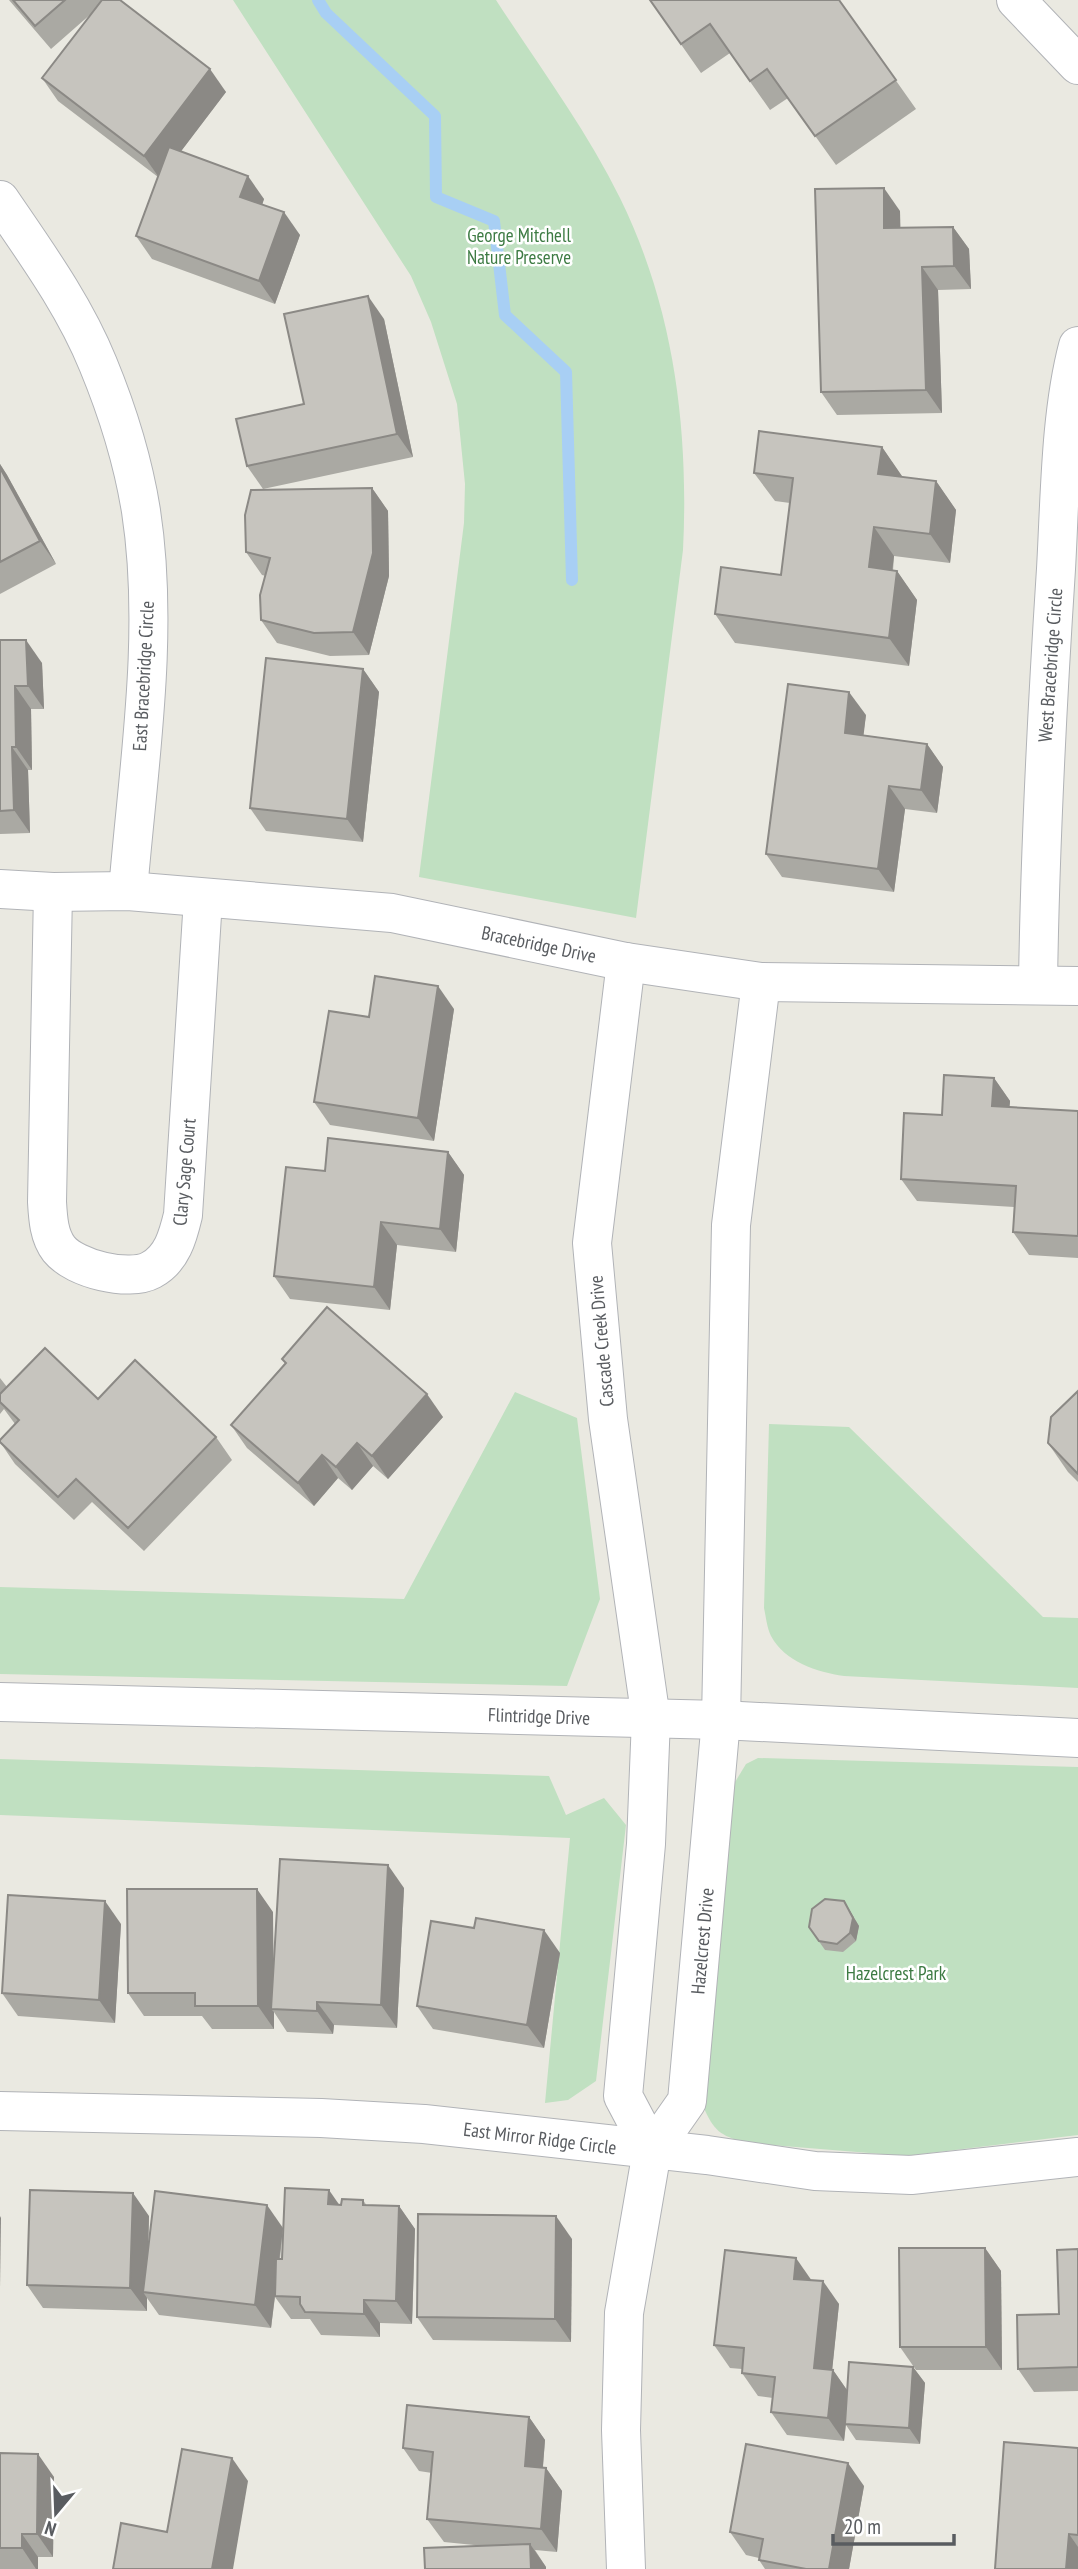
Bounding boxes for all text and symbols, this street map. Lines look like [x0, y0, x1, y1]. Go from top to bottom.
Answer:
park label: George Mitchell Nature Preserve [467, 223, 571, 269]
street label: West Bracebridge Circle [1033, 587, 1067, 743]
street label: East Bracebridge Circle [127, 600, 159, 752]
street label: Bracebridge Drive [480, 920, 599, 968]
street label: Clary Sage Court [167, 1116, 201, 1227]
street label: Cascade Creek Drive [583, 1274, 619, 1408]
street label: Flintridge Drive [488, 1702, 591, 1730]
street label: Hazelcrest Drive [685, 1887, 719, 1995]
park label: Hazelcrest Park [846, 1961, 947, 1985]
street label: East Mirror Ridge Circle [462, 2117, 618, 2159]
north arrow [21, 2478, 91, 2548]
scale bar [833, 2502, 954, 2546]
text: 20 m [844, 2513, 881, 2540]
text: N [42, 2516, 59, 2542]

